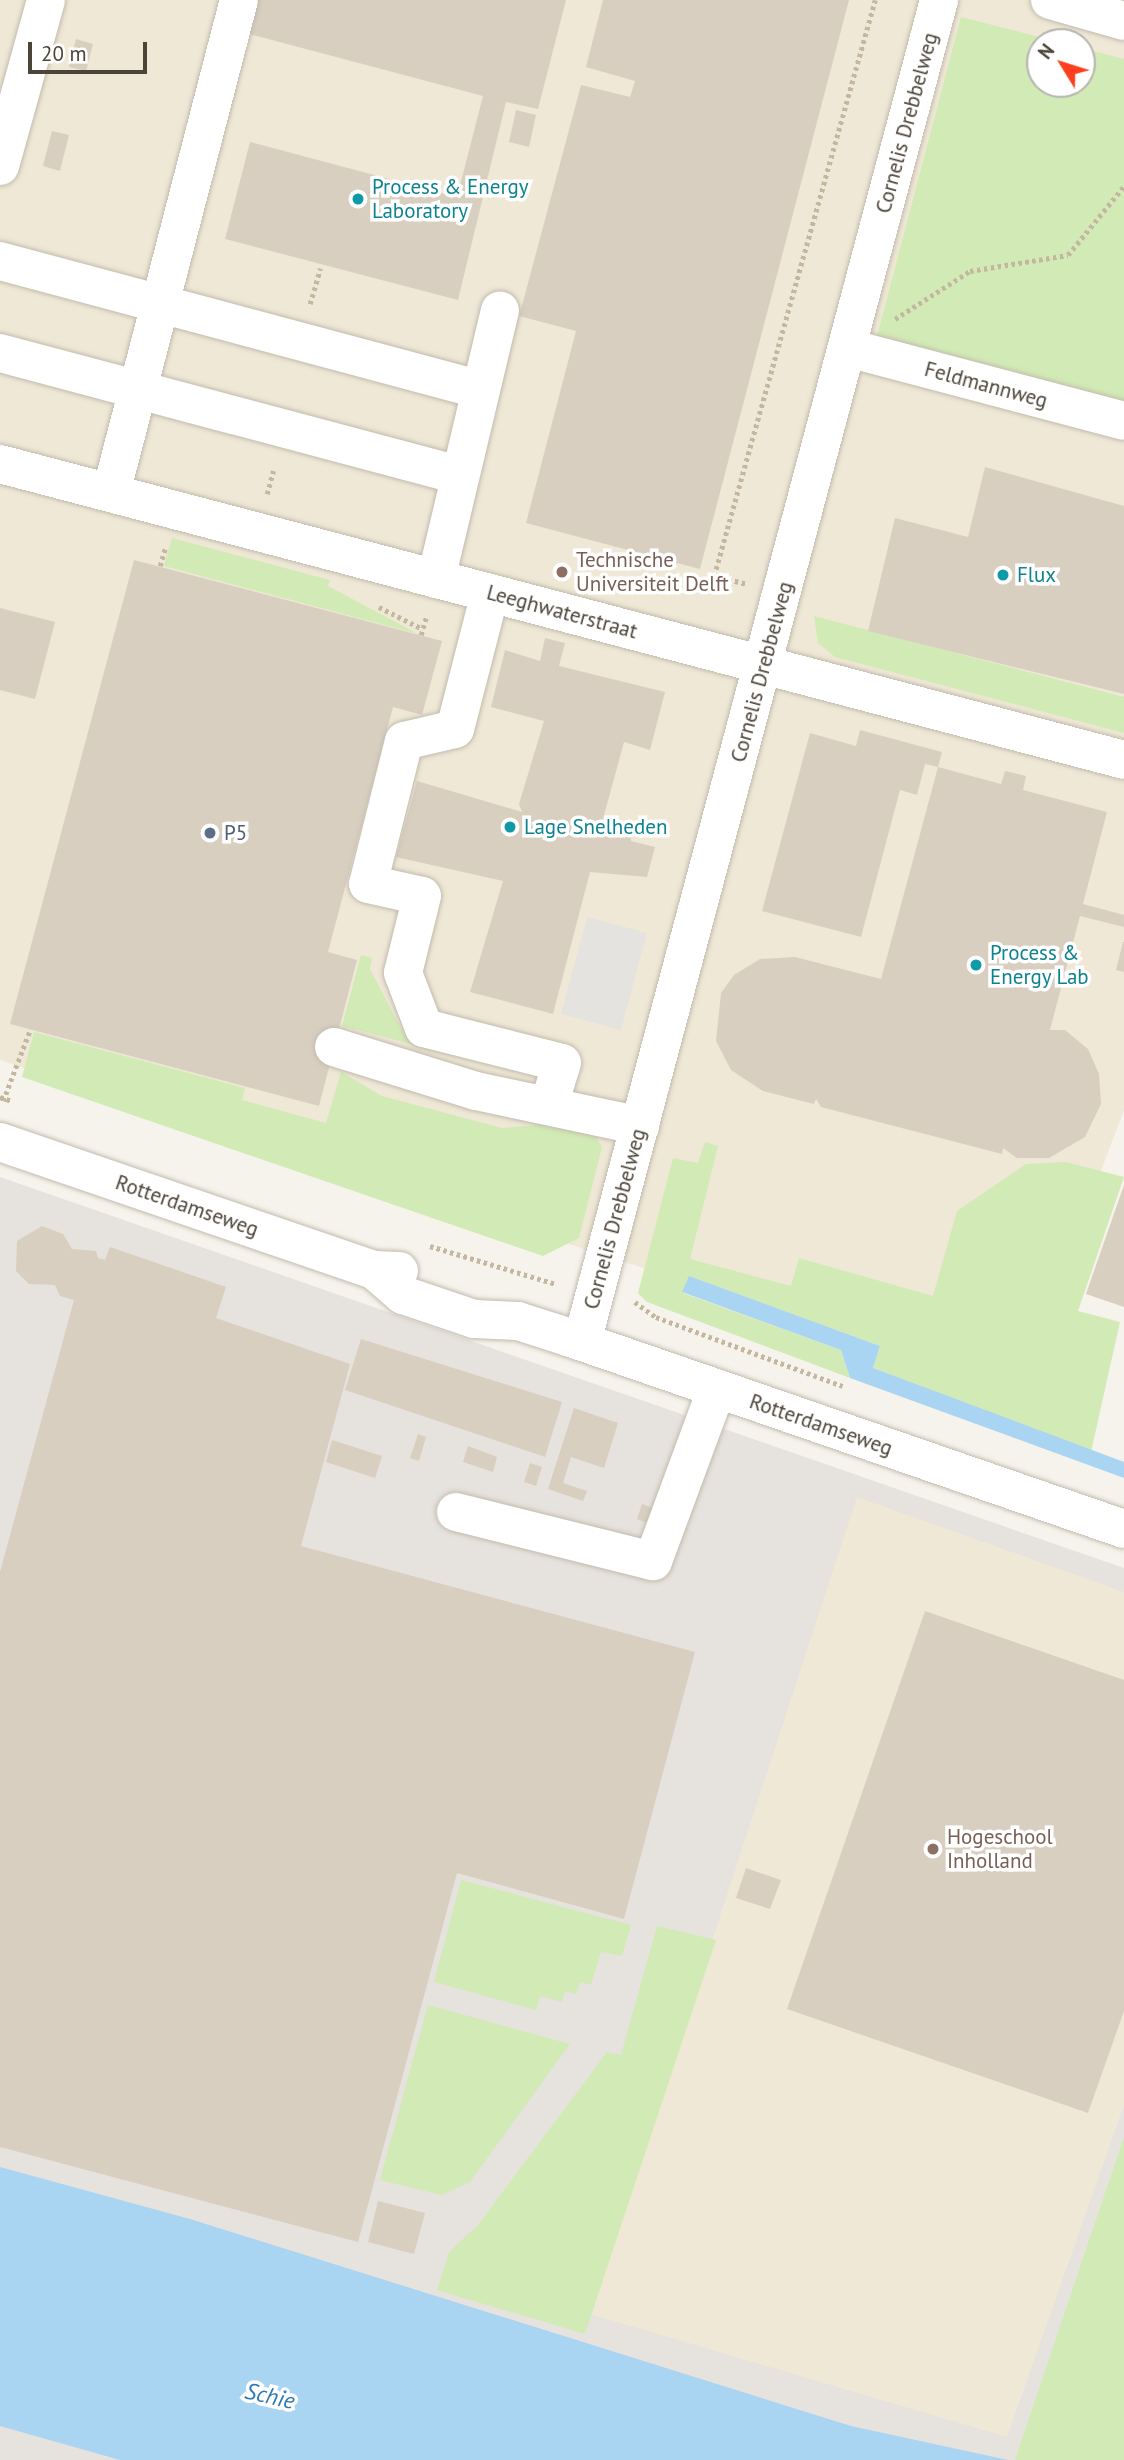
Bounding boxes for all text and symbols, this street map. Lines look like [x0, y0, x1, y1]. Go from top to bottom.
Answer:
scale bar [32, 28, 150, 72]
north arrow [1026, 28, 1096, 98]
street label: Cornelis Drebbelweg [871, 30, 943, 216]
text: N [1033, 39, 1059, 64]
text: 20 m [41, 40, 87, 67]
place label: Process & Energy Laboratory [372, 174, 529, 224]
marker: Process & Energy Laboratory [350, 191, 366, 207]
street label: Feldmannweg [922, 356, 1050, 414]
place label: Technische Universiteit Delft [576, 547, 729, 597]
place label: Flux [1017, 562, 1056, 588]
marker: Technische Universiteit Delft [554, 564, 570, 580]
marker: Flux [995, 567, 1011, 583]
street label: Cornelis Drebbelweg [726, 579, 798, 765]
street label: Leeghwaterstraat [484, 580, 640, 644]
place label: Lage Snelheden [524, 814, 667, 840]
marker: Lage Snelheden [502, 819, 518, 835]
place label: P5 [224, 820, 247, 846]
marker: P5 [202, 825, 218, 841]
place label: Process & Energy Lab [990, 940, 1089, 990]
marker: Process & Energy Lab [968, 957, 984, 973]
street label: Cornelis Drebbelweg [579, 1126, 651, 1312]
street label: Rotterdamseweg [112, 1170, 262, 1242]
street label: Rotterdamseweg [746, 1389, 896, 1461]
place label: Hogeschool Inholland [947, 1824, 1053, 1874]
marker: Hogeschool Inholland [925, 1841, 941, 1857]
water label: Schie [243, 2377, 297, 2415]

